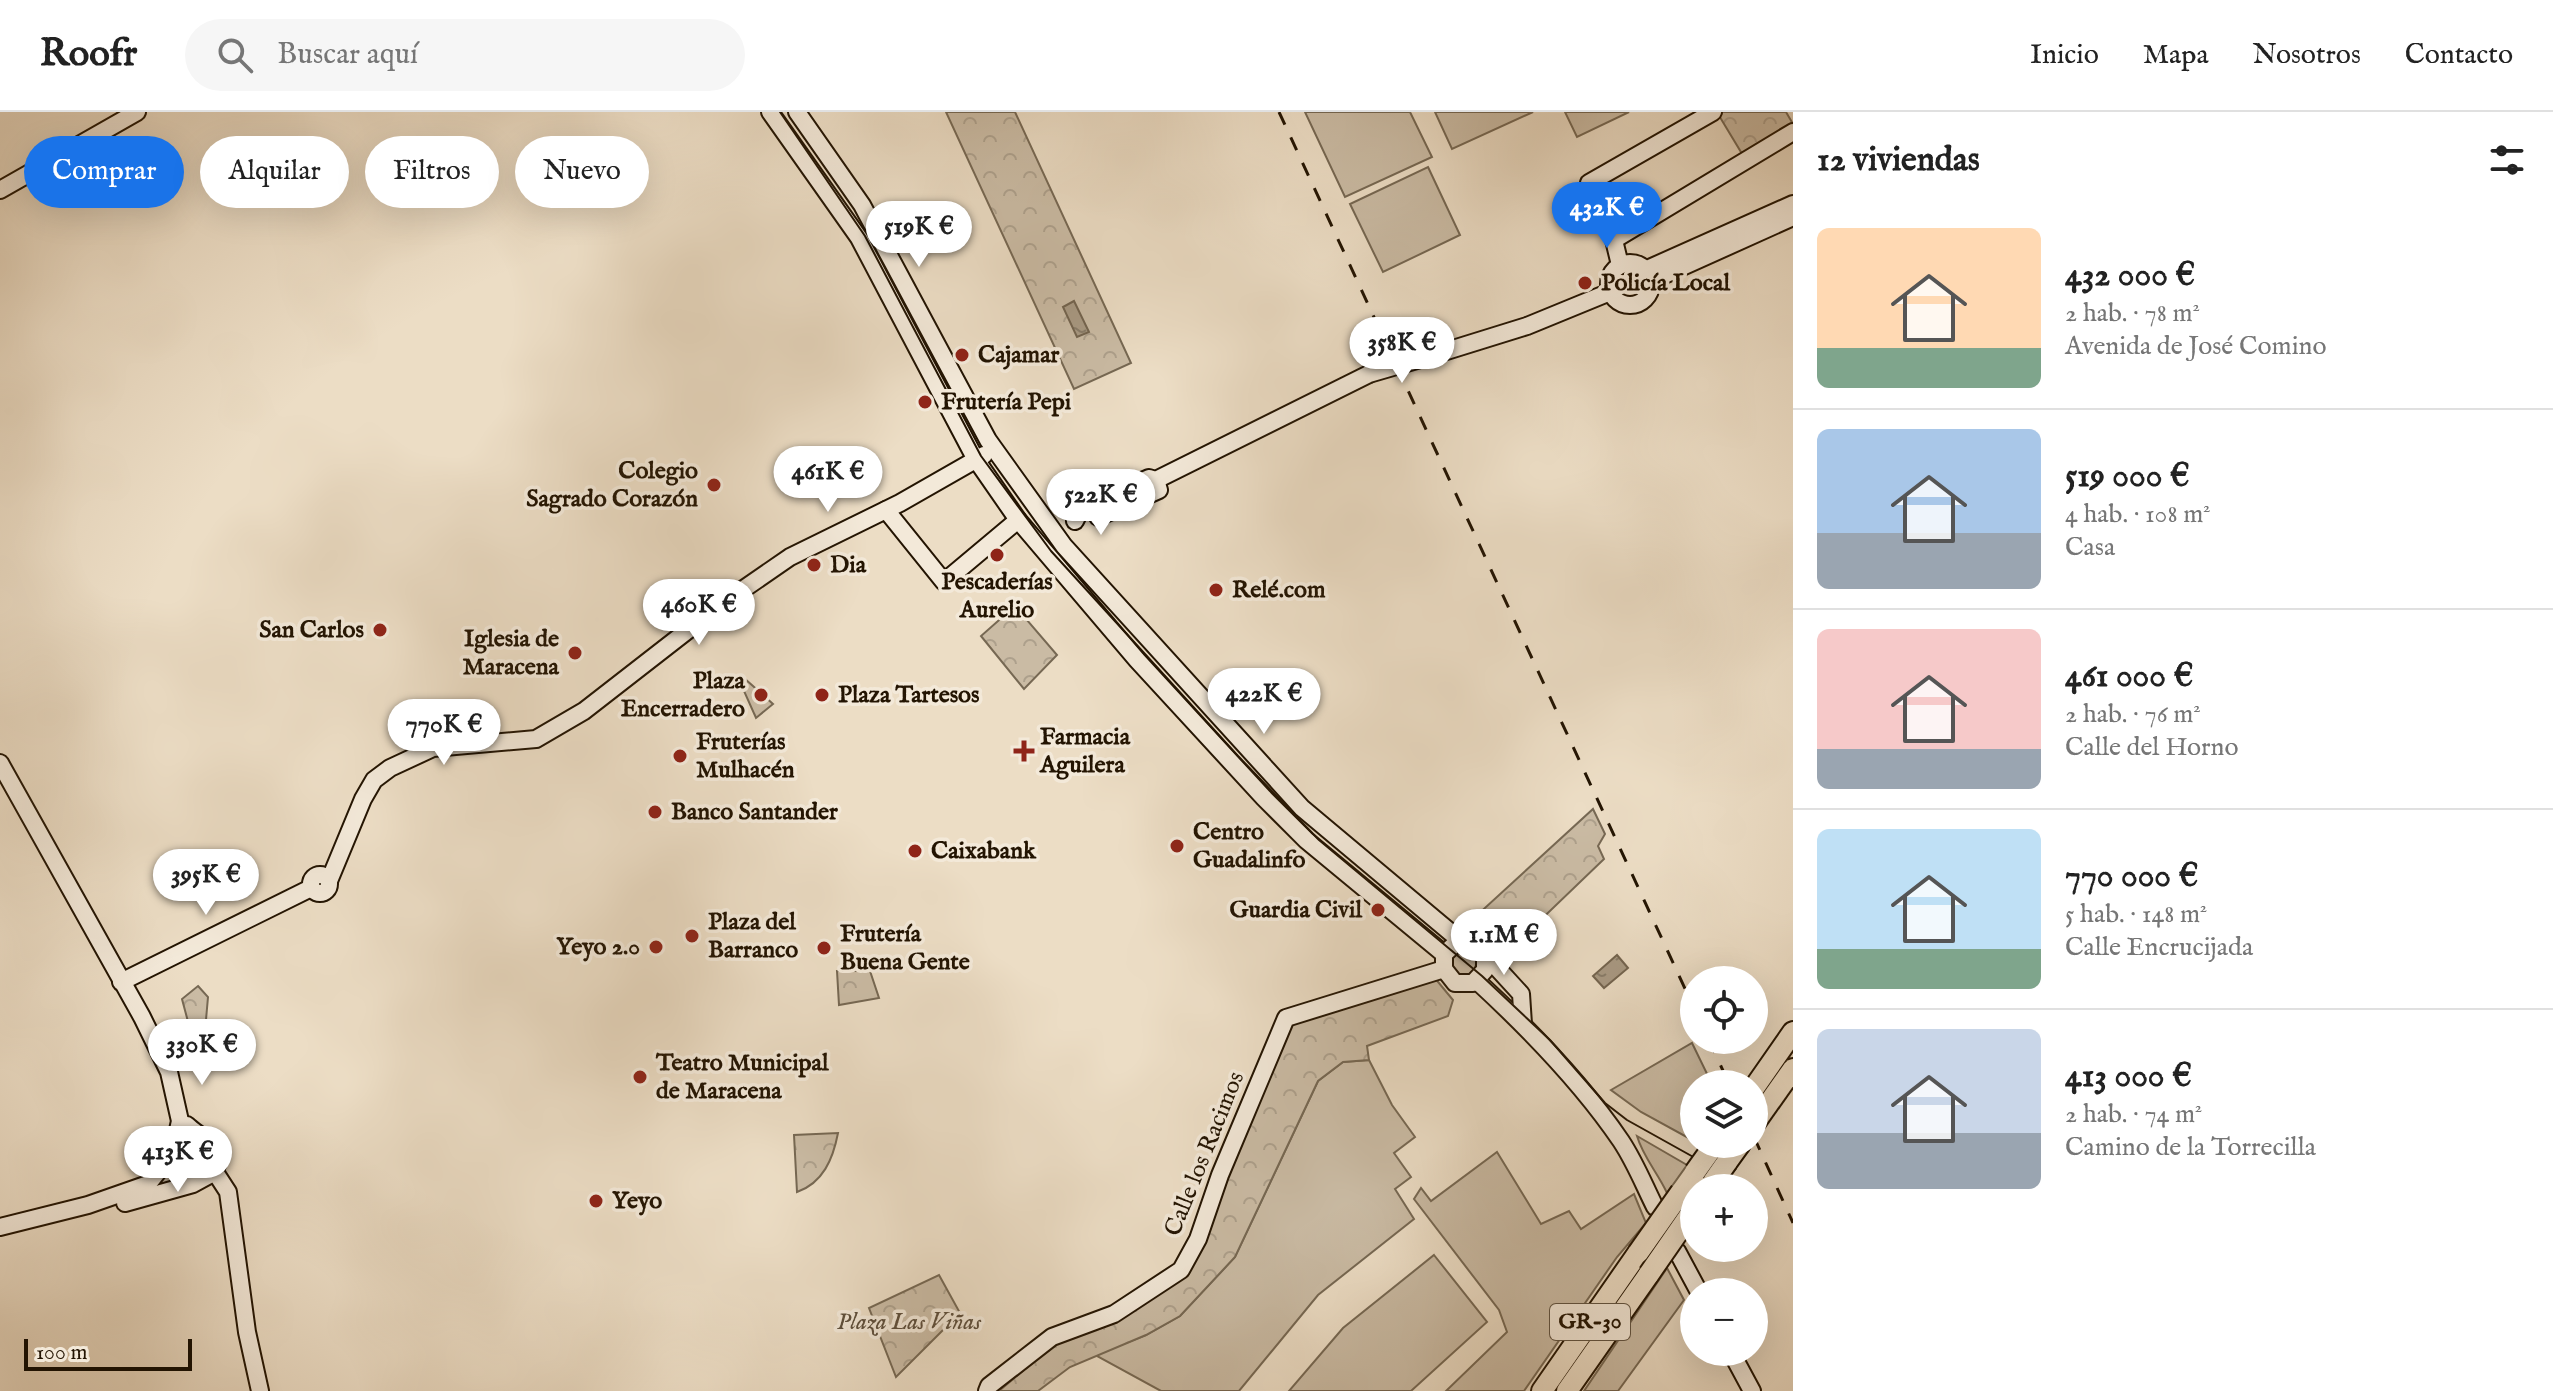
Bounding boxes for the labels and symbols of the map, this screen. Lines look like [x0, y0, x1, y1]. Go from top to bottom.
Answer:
pin: 432K € [1542, 182, 1672, 250]
pin: 519K € [854, 201, 984, 269]
place label: Policía Local [1601, 268, 1730, 299]
marker: Policía Local [1576, 274, 1594, 292]
pin: 358K € [1337, 317, 1467, 385]
place label: Cajamar [978, 340, 1060, 371]
marker: Cajamar [953, 346, 971, 364]
place label: Frutería Pepi [941, 387, 1072, 418]
marker: Frutería Pepi [916, 393, 934, 411]
pin: 461K € [763, 446, 893, 514]
place label: Colegio Sagrado Corazón [526, 456, 698, 515]
pin: 522K € [1036, 469, 1166, 537]
marker: Colegio Sagrado Corazón [705, 476, 723, 494]
marker: Pescaderías Aurelio [988, 546, 1006, 564]
place label: Dia [830, 550, 867, 581]
marker: Dia [805, 556, 823, 574]
place label: Pescaderías Aurelio [941, 567, 1053, 626]
place label: Relé.com [1232, 575, 1326, 606]
pin: 460K € [634, 579, 764, 647]
marker: Relé.com [1207, 581, 1225, 599]
place label: San Carlos [259, 615, 365, 646]
marker: San Carlos [371, 621, 389, 639]
place label: Iglesia de Maracena [462, 624, 560, 683]
marker: Iglesia de Maracena [566, 644, 584, 662]
place label: Plaza Encerradero [621, 666, 746, 725]
pin: 422K € [1199, 668, 1329, 736]
place label: Plaza Tartesos [838, 680, 980, 711]
marker: Plaza Encerradero [752, 686, 770, 704]
marker: Plaza Tartesos [813, 686, 831, 704]
pin: 770K € [379, 699, 509, 767]
place label: Farmacia Aguilera [1039, 722, 1131, 781]
place label: Fruterías Mulhacén [696, 727, 795, 786]
marker: Farmacia Aguilera [1015, 742, 1033, 760]
marker: Fruterías Mulhacén [671, 747, 689, 765]
place label: Banco Santander [671, 797, 838, 828]
marker: Banco Santander [646, 803, 664, 821]
place label: Centro Guadalinfo [1193, 817, 1305, 876]
place label: Caixabank [931, 836, 1037, 867]
marker: Centro Guadalinfo [1168, 837, 1186, 855]
marker: Caixabank [906, 842, 924, 860]
pin: 395K € [141, 849, 271, 917]
place label: Guardia Civil [1229, 895, 1362, 926]
marker: Guardia Civil [1369, 901, 1387, 919]
place label: Plaza del Barranco [708, 907, 798, 966]
pin: 1.1M € [1439, 909, 1569, 977]
place label: Frutería Buena Gente [840, 919, 970, 978]
marker: Plaza del Barranco [683, 927, 701, 945]
place label: Yeyo 2.0 [556, 932, 640, 963]
marker: Yeyo 2.0 [647, 938, 665, 956]
marker: Frutería Buena Gente [815, 939, 833, 957]
pin: 330K € [137, 1019, 267, 1087]
place label: Teatro Municipal de Maracena [655, 1048, 829, 1107]
street label: Calle los Racimos [1158, 1067, 1252, 1241]
marker: Teatro Municipal de Maracena [631, 1068, 649, 1086]
pin: 413K € [113, 1126, 243, 1194]
place label: Yeyo [612, 1186, 662, 1217]
marker: Yeyo [587, 1192, 605, 1210]
road number: GR-30 [1550, 1304, 1630, 1340]
park label: Plaza Las Viñas [837, 1307, 982, 1338]
scale bar [24, 1335, 192, 1371]

